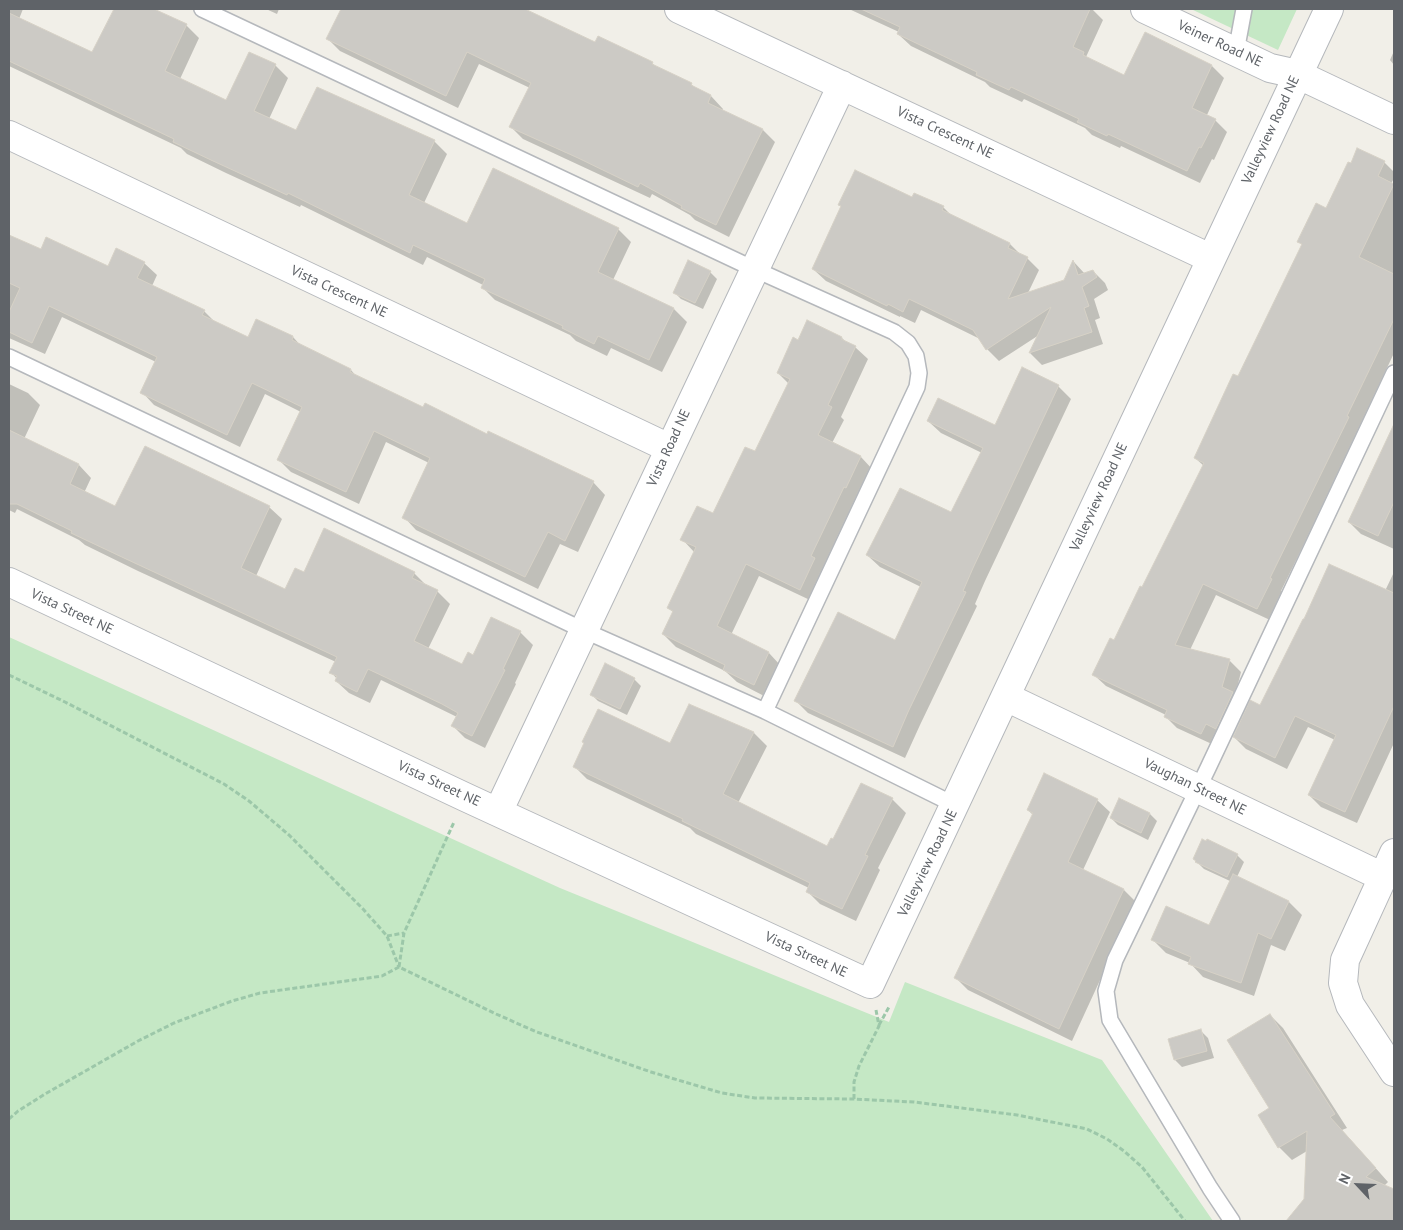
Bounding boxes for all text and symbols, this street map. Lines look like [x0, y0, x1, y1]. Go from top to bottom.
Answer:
street label: Veiner Road NE [1175, 17, 1265, 71]
street label: Valleyview Road NE [1239, 73, 1303, 187]
street label: Vista Crescent NE [894, 103, 996, 163]
street label: Vista Crescent NE [288, 262, 390, 322]
street label: Vista Road NE [644, 407, 694, 489]
street label: Valleyview Road NE [1067, 440, 1131, 554]
street label: Vista Street NE [28, 585, 116, 639]
street label: Vaughan Street NE [1141, 755, 1249, 819]
street label: Vista Street NE [395, 757, 483, 811]
street label: Valleyview Road NE [895, 806, 961, 920]
street label: Vista Street NE [762, 928, 850, 982]
north arrow [1333, 1160, 1383, 1210]
text: N [1334, 1171, 1355, 1187]

